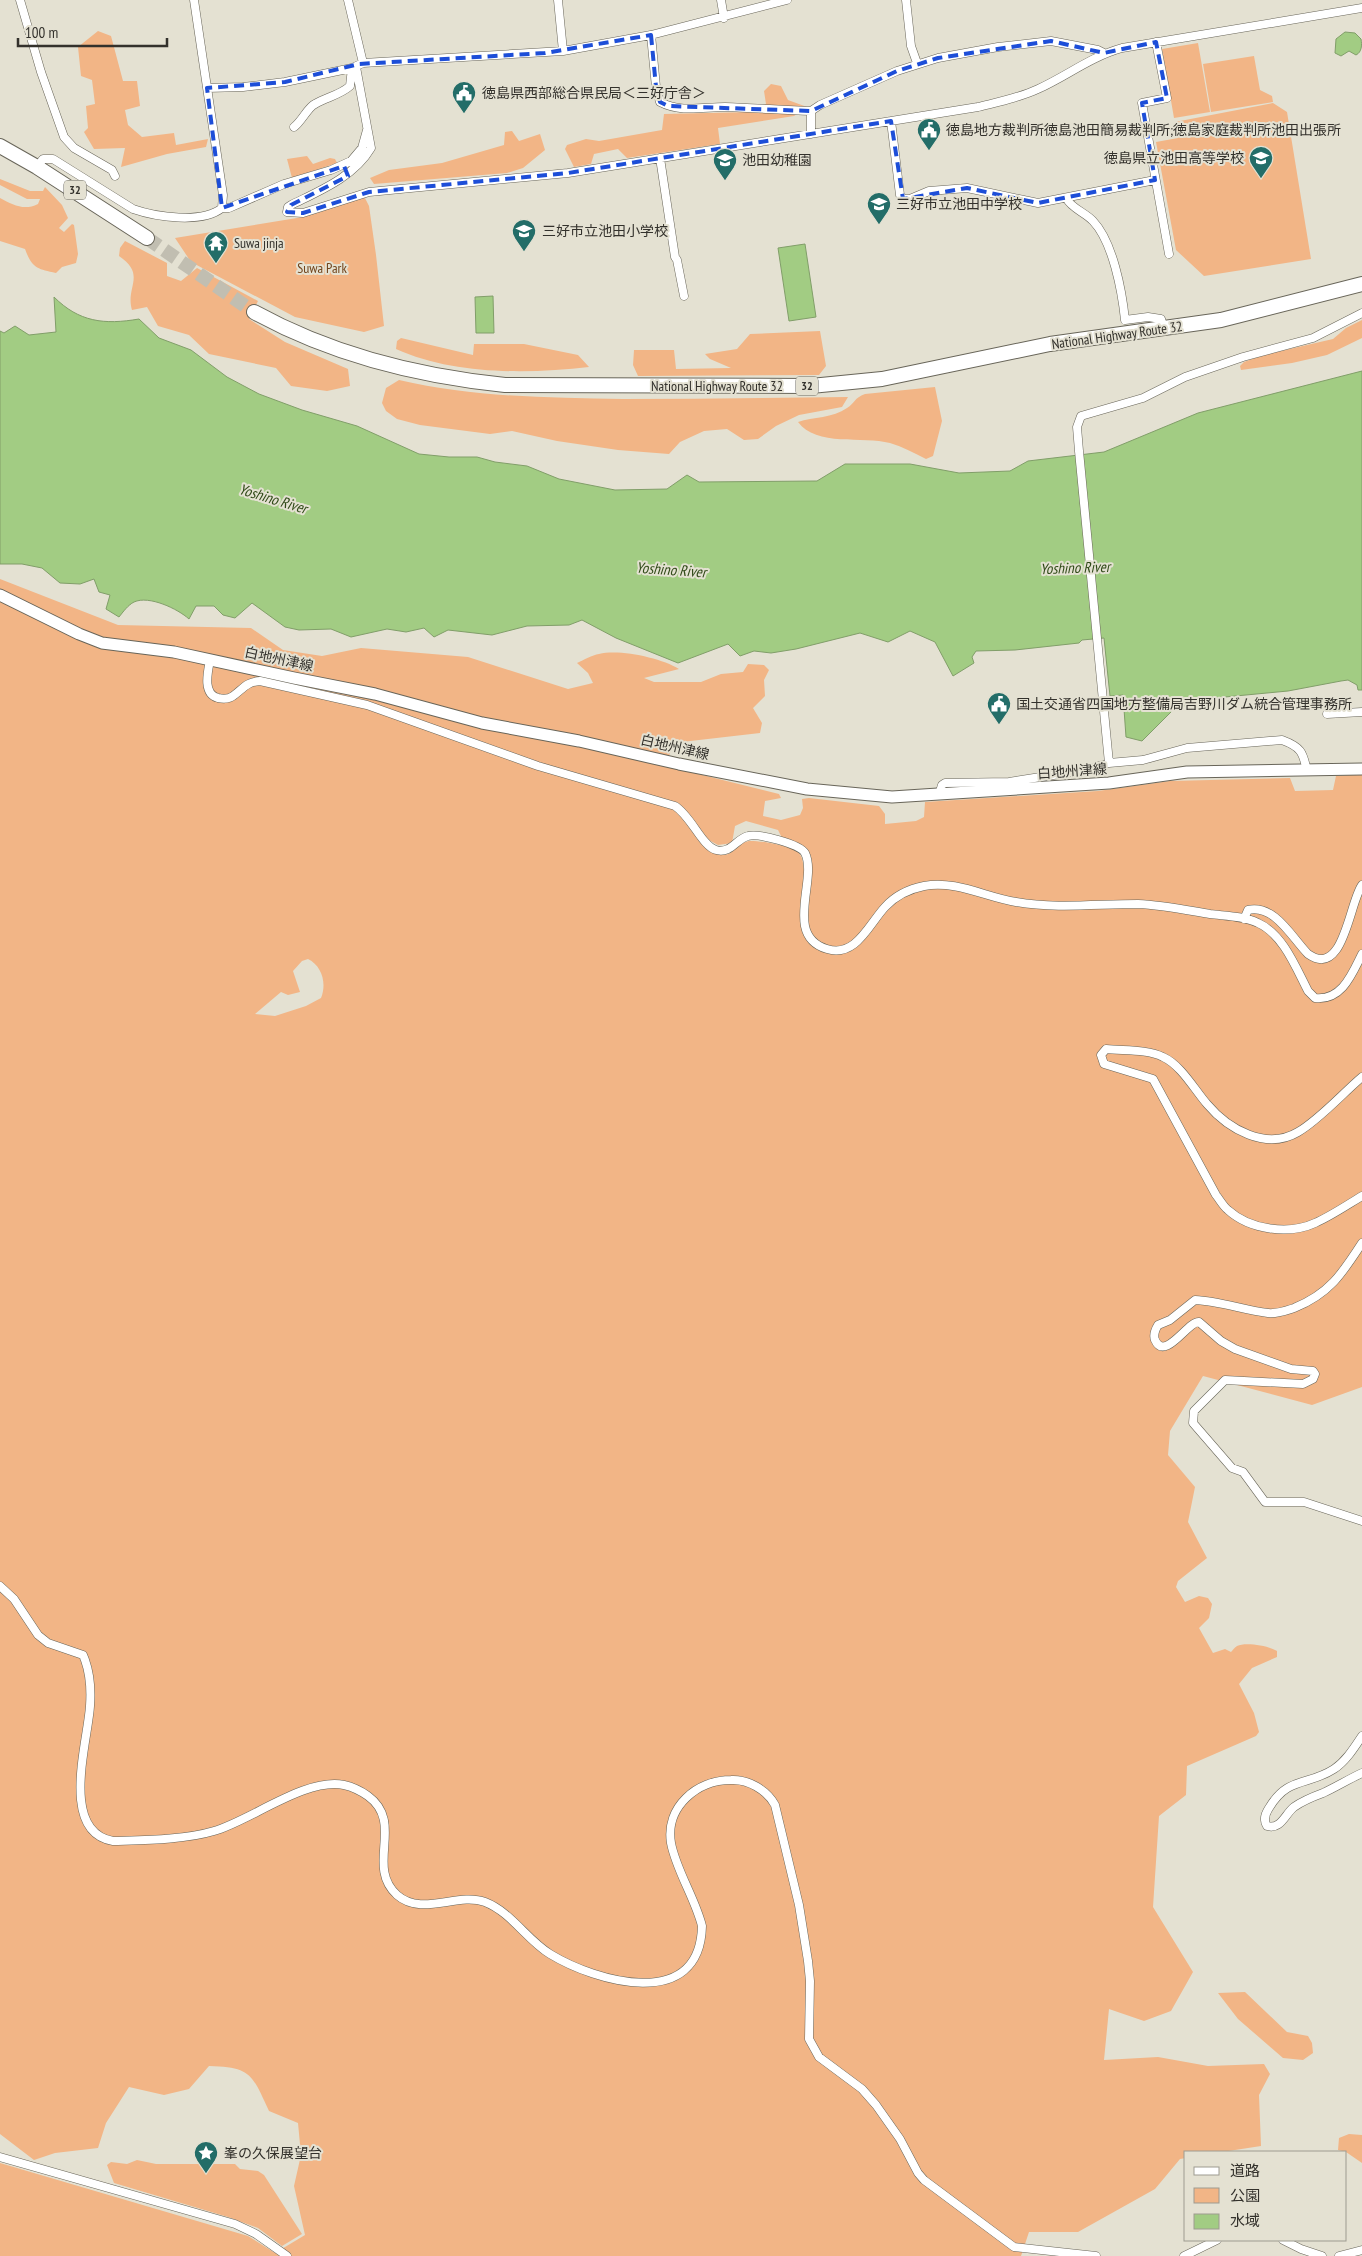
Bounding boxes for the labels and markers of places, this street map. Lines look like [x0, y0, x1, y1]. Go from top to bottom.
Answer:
public building icon: 徳島県西部総合県民局＜三好庁舎＞ [451, 80, 477, 114]
place label: 徳島県西部総合県民局＜三好庁舎＞ [482, 84, 706, 102]
public building icon: 徳島地方裁判所徳島池田簡易裁判所;徳島家庭裁判所池田出張所 [916, 117, 942, 151]
place label: 徳島地方裁判所徳島池田簡易裁判所;徳島家庭裁判所池田出張所 [946, 121, 1341, 139]
school or university icon: 徳島県立池田高等学校 [1248, 145, 1274, 179]
school or university icon: 池田幼稚園 [712, 147, 738, 181]
place label: 徳島県立池田高等学校 [1104, 149, 1244, 167]
place label: 池田幼稚園 [742, 151, 812, 169]
school or university icon: 三好市立池田中学校 [866, 191, 892, 225]
place label: 三好市立池田中学校 [896, 195, 1022, 213]
school or university icon: 三好市立池田小学校 [511, 218, 537, 252]
place label: 三好市立池田小学校 [542, 222, 668, 240]
temple icon: Suwa jinja [203, 230, 229, 264]
place label: Suwa jinja [234, 234, 284, 252]
public building icon: 国土交通省四国地方整備局吉野川ダム統合管理事務所 [986, 691, 1012, 725]
place label: 国土交通省四国地方整備局吉野川ダム統合管理事務所 [1016, 695, 1352, 713]
place icon: 峯の久保展望台 [193, 2140, 219, 2174]
place label: 峯の久保展望台 [224, 2144, 322, 2162]

